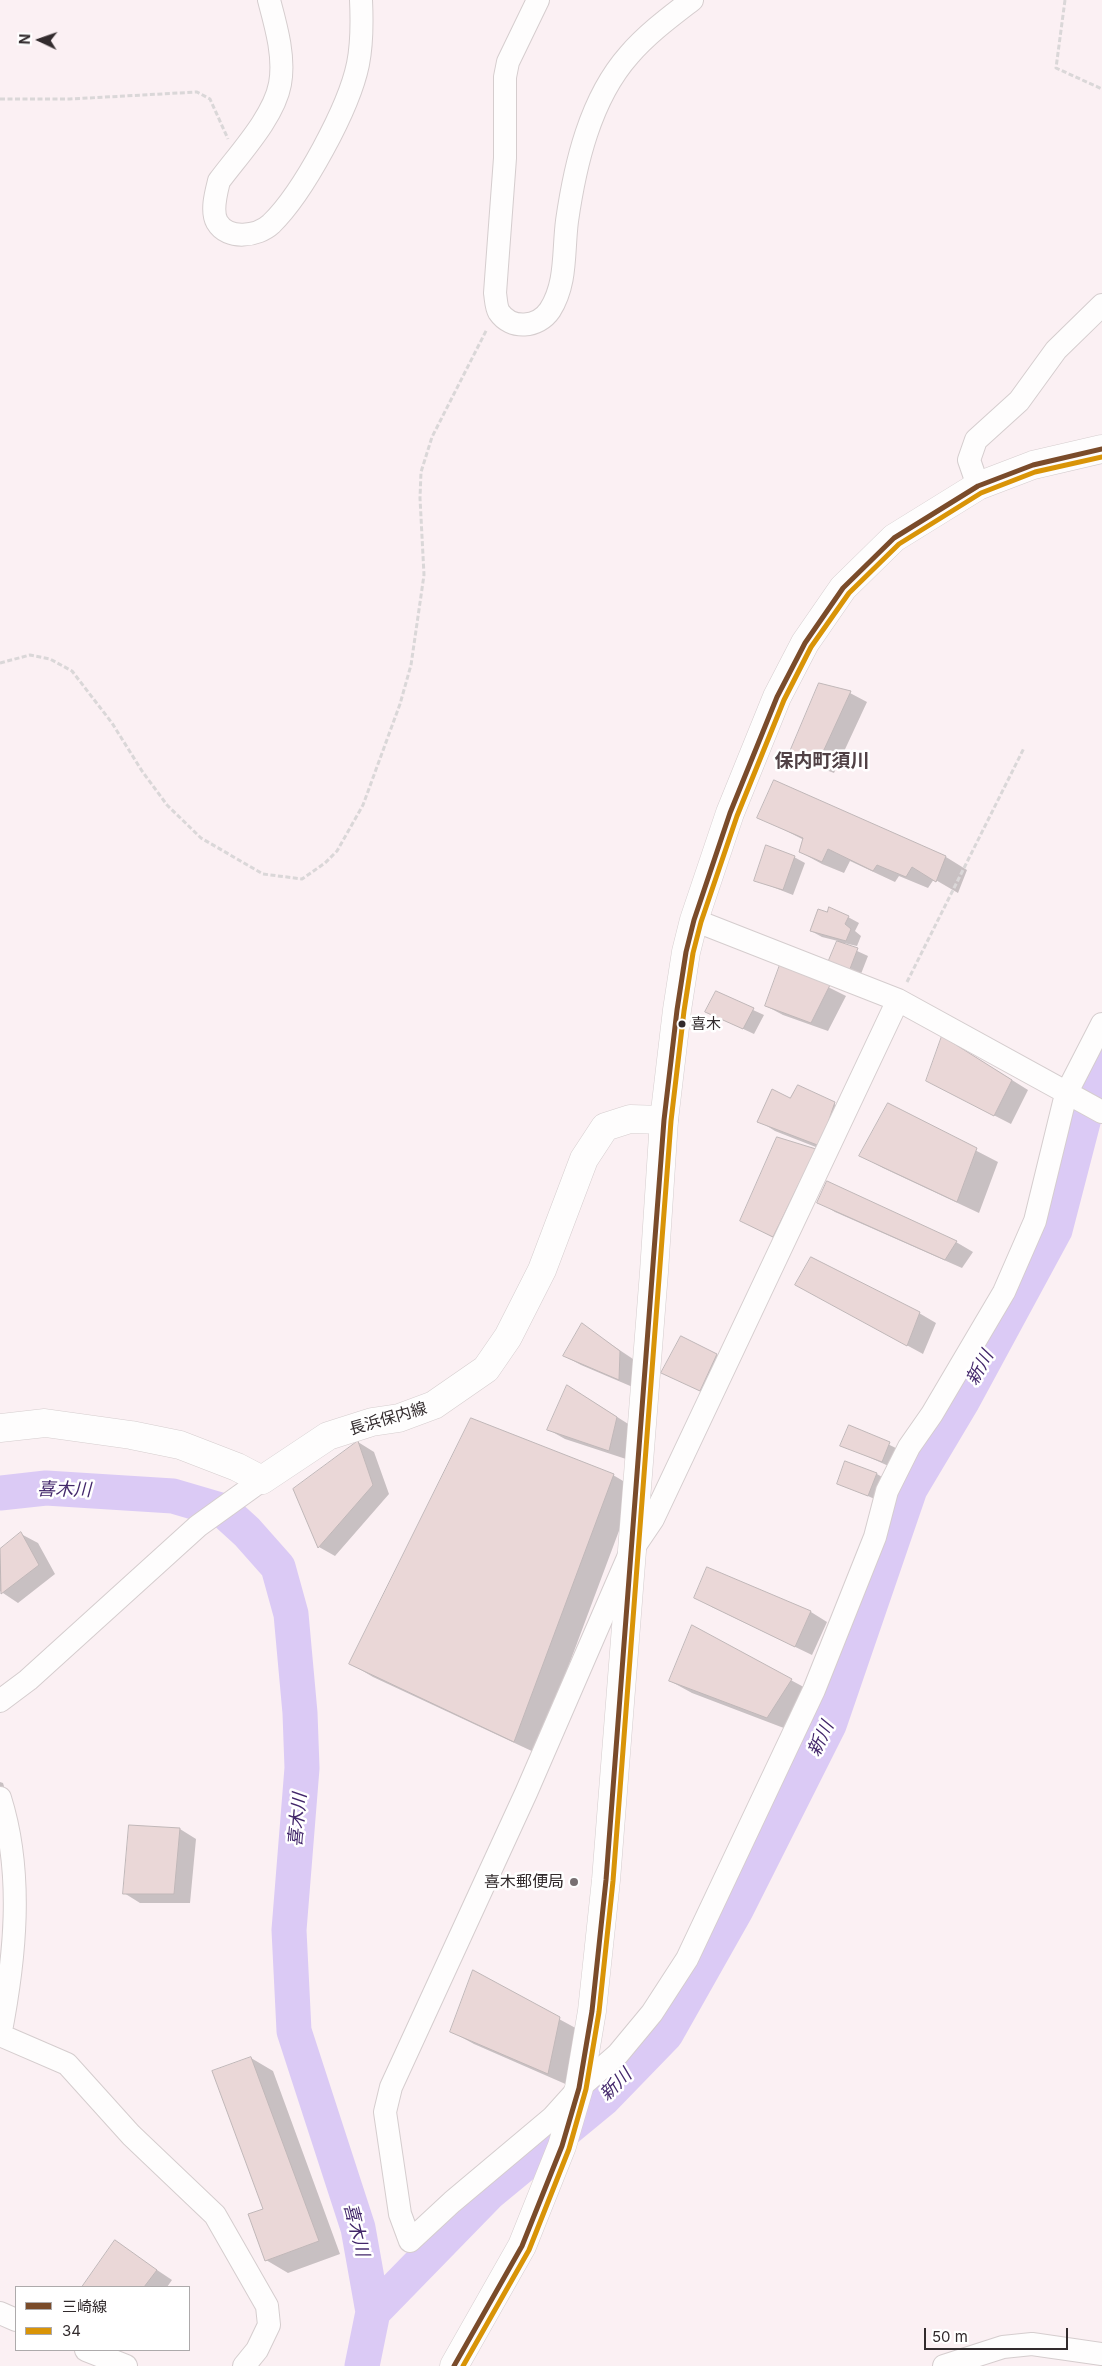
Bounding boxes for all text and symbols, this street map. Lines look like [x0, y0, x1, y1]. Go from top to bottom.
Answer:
north arrow [15, 15, 65, 65]
text: N [16, 33, 33, 45]
district label: 保内町須川 [775, 750, 869, 772]
place label: 喜木 [691, 1015, 721, 1033]
marker: 喜木 [677, 1019, 687, 1029]
water label: 新川 [962, 1347, 998, 1389]
street label: 長浜保内線 [347, 1399, 429, 1439]
water label: 喜木川 [37, 1479, 91, 1501]
water label: 新川 [804, 1718, 838, 1760]
water label: 喜木川 [285, 1792, 311, 1848]
place label: 喜木郵便局 [484, 1872, 564, 1892]
marker: 喜木郵便局 [568, 1876, 580, 1888]
water label: 新川 [596, 2065, 636, 2105]
water label: 喜木川 [339, 2201, 373, 2259]
legend [15, 2286, 190, 2351]
text: 三崎線 [62, 2297, 107, 2316]
scale bar [927, 2318, 1071, 2350]
text: 34 [62, 2321, 81, 2340]
text: 50 m [932, 2327, 968, 2346]

